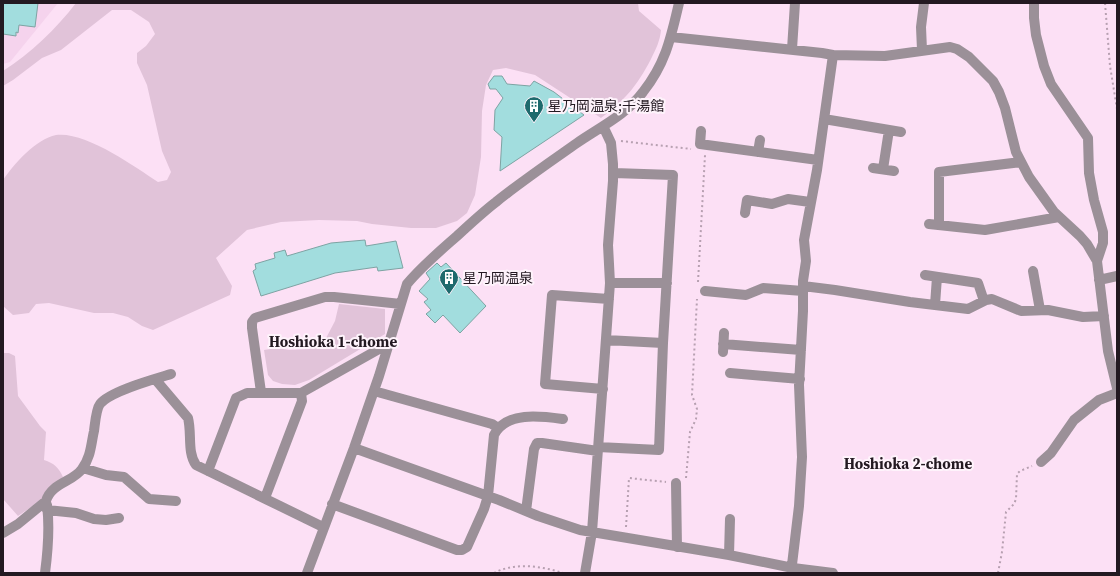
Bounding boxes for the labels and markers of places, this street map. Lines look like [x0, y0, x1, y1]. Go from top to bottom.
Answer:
building icon: 星乃岡温泉;千湯館 [523, 95, 545, 123]
place label: 星乃岡温泉;千湯館 [548, 96, 664, 116]
building icon: 星乃岡温泉 [438, 267, 460, 295]
place label: 星乃岡温泉 [463, 268, 533, 288]

